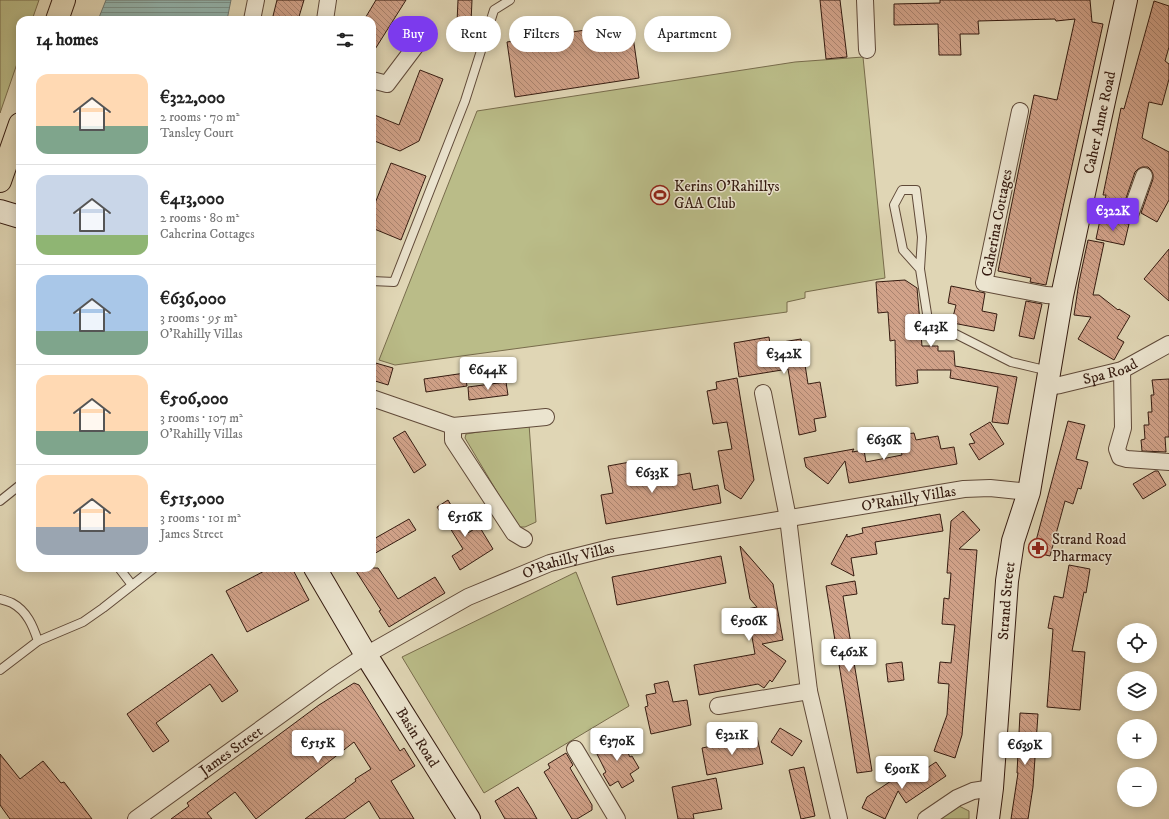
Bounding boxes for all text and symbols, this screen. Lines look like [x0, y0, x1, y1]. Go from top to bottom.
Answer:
chip: Buy [388, 16, 438, 52]
chip: Rent [446, 16, 501, 52]
chip: Filters [509, 16, 574, 52]
chip: New [582, 16, 636, 52]
chip: Apartment [644, 16, 731, 52]
text: 14 homes [36, 29, 98, 51]
icon: filters [334, 29, 356, 51]
street label: Caher Anne Road [1079, 69, 1120, 176]
text: €322,000 [160, 87, 225, 109]
icon: home [68, 90, 116, 138]
text: 2 rooms · 70 m² [160, 109, 240, 125]
text: Tansley Court [160, 125, 234, 141]
street label: Caherina Cottages [977, 168, 1017, 278]
place label: Kerins O'Rahillys GAA Club [674, 177, 780, 213]
sports icon: Kerins O'Rahillys GAA Club [649, 184, 671, 206]
text: €413,000 [160, 188, 224, 210]
icon: home [68, 191, 116, 239]
pin: €322K [1085, 198, 1141, 232]
text: €322K [1096, 203, 1130, 219]
text: 2 rooms · 80 m² [160, 210, 239, 226]
text: Caherina Cottages [160, 226, 255, 242]
text: €636,000 [160, 288, 226, 310]
icon: home [68, 291, 116, 339]
text: 3 rooms · 95 m² [160, 310, 237, 326]
pin: €413K [903, 314, 959, 348]
text: €413K [914, 319, 948, 335]
text: O'Rahilly Villas [160, 326, 243, 342]
pin: €342K [756, 341, 812, 375]
text: €342K [766, 346, 802, 362]
street label: Spa Road [1081, 354, 1141, 389]
pin: €644K [460, 357, 516, 391]
text: €644K [469, 362, 507, 378]
text: €506,000 [160, 388, 228, 410]
icon: home [68, 391, 116, 439]
text: 3 rooms · 107 m² [160, 410, 243, 426]
text: O'Rahilly Villas [160, 426, 243, 442]
pin: €636K [856, 427, 912, 461]
text: €636K [866, 432, 902, 448]
pin: €633K [624, 460, 680, 494]
text: €633K [635, 465, 669, 481]
street label: O'Rahilly Villas [860, 481, 957, 515]
text: €515,000 [160, 488, 225, 510]
icon: home [68, 491, 116, 539]
pin: €516K [437, 504, 493, 538]
text: €516K [448, 509, 482, 525]
text: 3 rooms · 101 m² [160, 510, 241, 526]
text: James Street [160, 526, 223, 542]
place label: Strand Road Pharmacy [1052, 530, 1127, 566]
pharmacy icon: Strand Road Pharmacy [1027, 537, 1049, 559]
street label: O'Rahilly Villas [519, 538, 616, 583]
street label: Strand Street [993, 560, 1019, 641]
pin: €506K [721, 608, 777, 642]
text: €506K [731, 613, 767, 629]
map controls [1117, 623, 1157, 807]
button: locate [1117, 623, 1157, 663]
pin: €462K [821, 639, 877, 673]
text: €462K [830, 644, 868, 660]
button: layers [1117, 671, 1157, 711]
street label: Basin Road [392, 704, 444, 771]
button: + [1117, 719, 1157, 759]
street label: James Street [194, 721, 266, 781]
pin: €321K [704, 722, 760, 756]
text: €321K [716, 727, 748, 743]
pin: €370K [589, 728, 645, 762]
pin: €515K [290, 730, 346, 764]
pin: €639K [997, 732, 1053, 766]
text: €370K [599, 733, 635, 749]
text: €515K [301, 735, 335, 751]
text: €639K [1008, 737, 1042, 753]
pin: €901K [874, 756, 930, 790]
text: €901K [885, 761, 919, 777]
button: − [1117, 767, 1157, 807]

